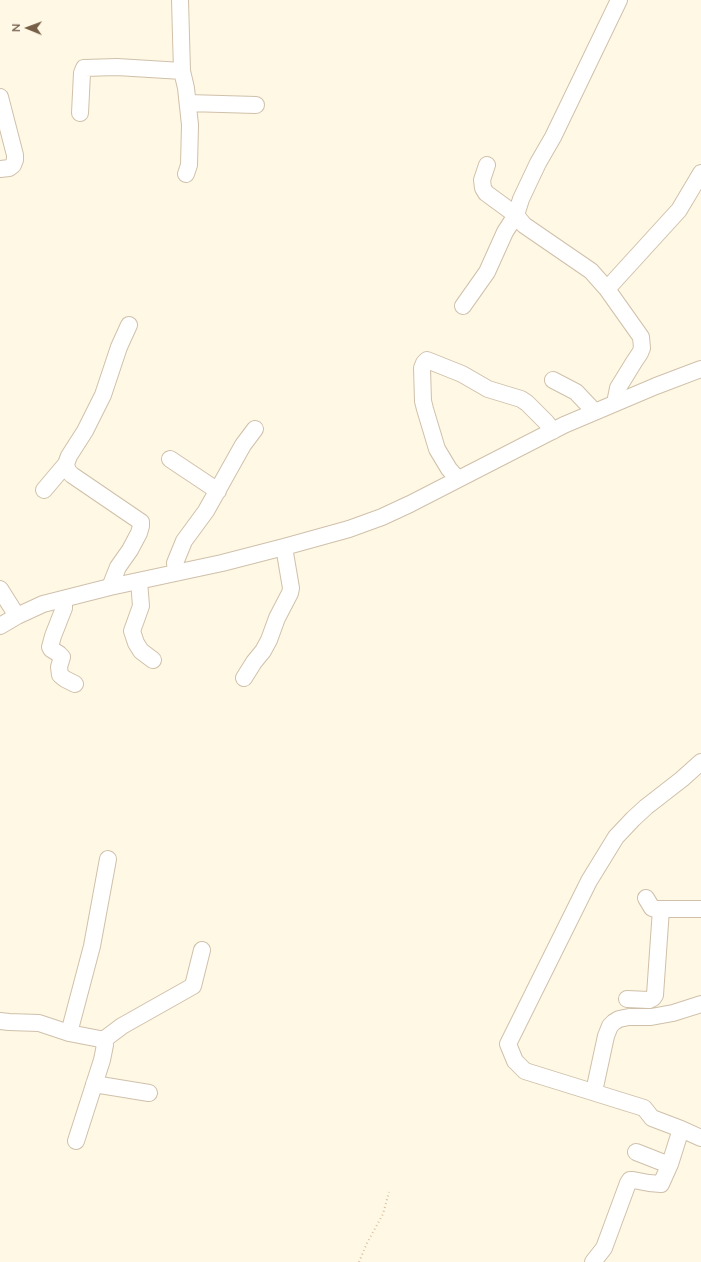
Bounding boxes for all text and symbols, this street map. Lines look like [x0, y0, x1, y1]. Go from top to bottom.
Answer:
north arrow [8, 8, 48, 48]
text: N [9, 23, 22, 32]

